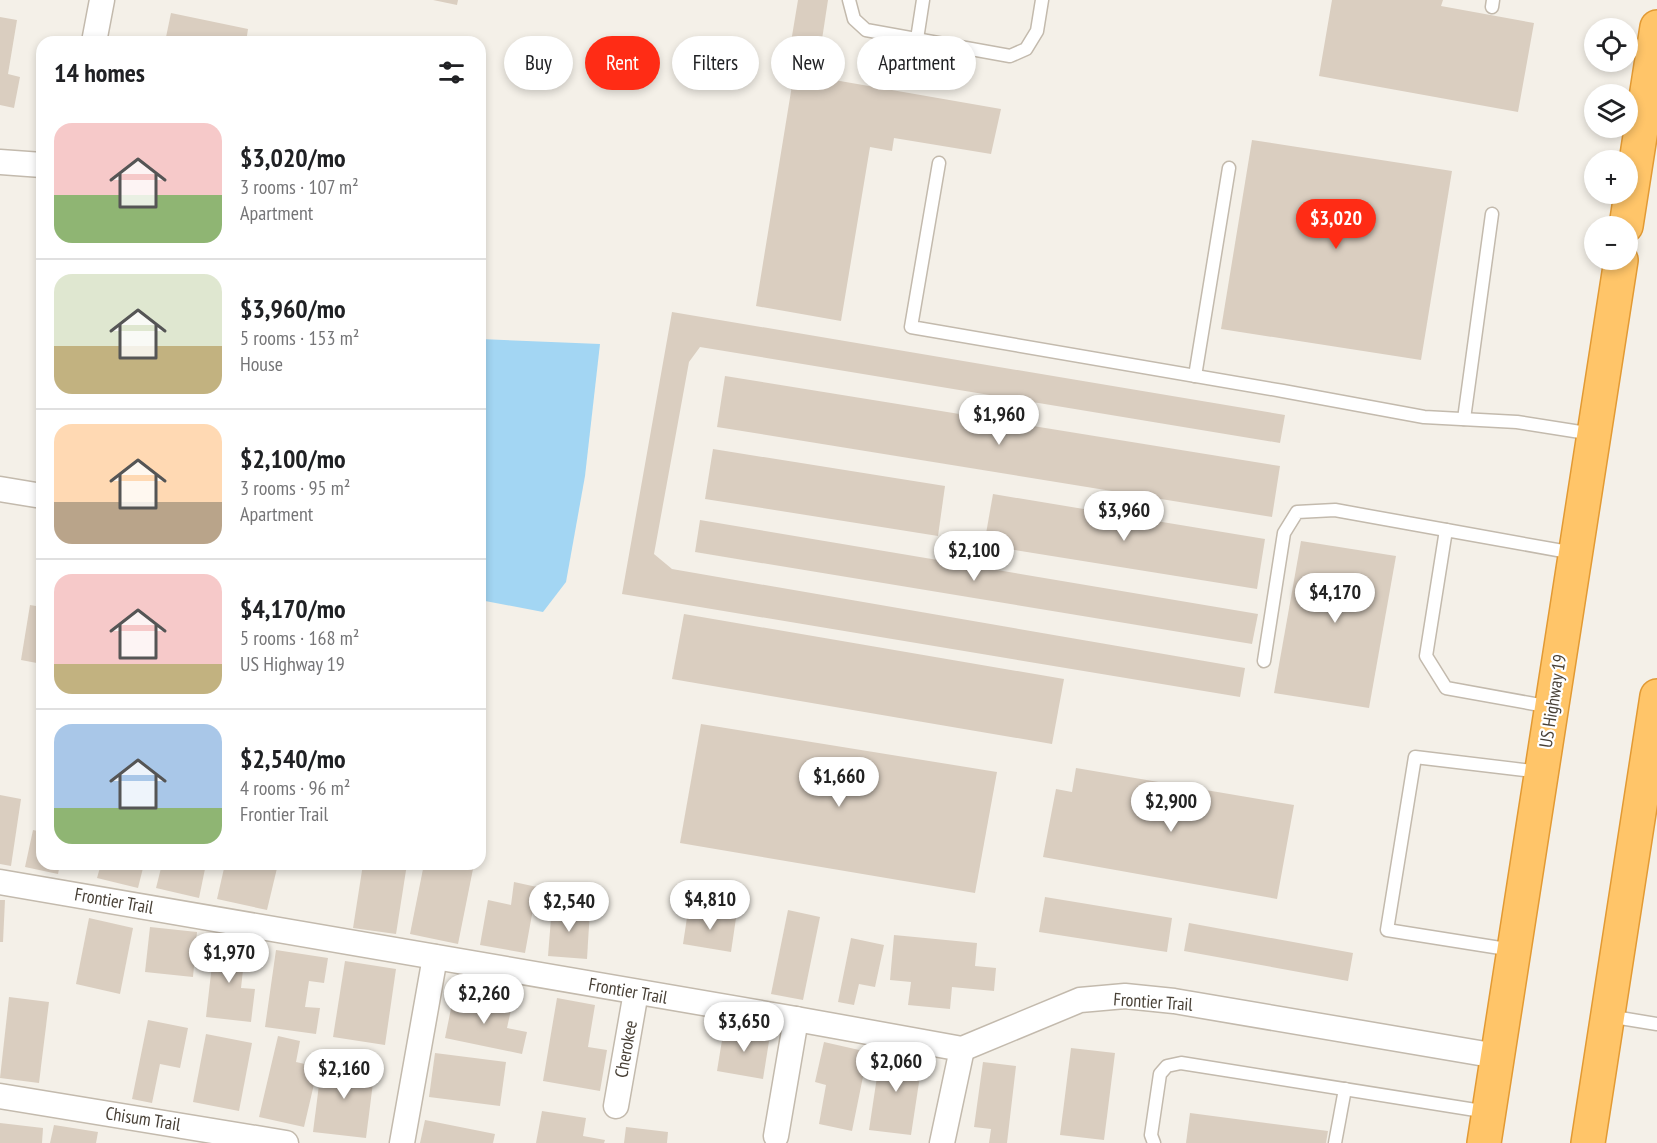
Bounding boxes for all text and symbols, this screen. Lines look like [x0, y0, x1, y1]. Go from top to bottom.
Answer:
map controls [1584, 18, 1638, 270]
button: locate [1584, 18, 1638, 72]
chip: Buy [504, 36, 573, 90]
chip: Rent [585, 36, 660, 90]
chip: Filters [672, 36, 759, 90]
chip: New [771, 36, 845, 90]
chip: Apartment [857, 36, 976, 90]
text: 14 homes [54, 56, 145, 89]
icon: filters [435, 56, 468, 89]
button: layers [1584, 84, 1638, 138]
text: $3,020/mo [240, 141, 346, 174]
icon: home [102, 147, 174, 219]
button: + [1584, 150, 1638, 204]
text: 3 rooms · 107 m² [240, 174, 359, 200]
pin: $3,020 [1287, 199, 1385, 250]
text: Apartment [240, 200, 313, 226]
text: $3,020 [1310, 205, 1362, 231]
button: − [1584, 216, 1638, 270]
text: $3,960/mo [240, 292, 346, 325]
icon: home [102, 298, 174, 370]
text: 5 rooms · 153 m² [240, 325, 359, 351]
text: House [240, 351, 283, 377]
pin: $1,960 [950, 395, 1048, 446]
text: $1,960 [973, 401, 1025, 427]
text: $2,100/mo [240, 442, 346, 475]
icon: home [102, 448, 174, 520]
text: 3 rooms · 95 m² [240, 475, 350, 501]
pin: $3,960 [1075, 491, 1173, 542]
text: $3,960 [1098, 497, 1150, 523]
text: Apartment [240, 501, 313, 527]
pin: $2,100 [925, 531, 1023, 582]
text: $2,100 [948, 537, 1000, 563]
pin: $4,170 [1286, 573, 1384, 624]
text: $4,170 [1309, 579, 1361, 605]
text: $4,170/mo [240, 592, 346, 625]
icon: home [102, 598, 174, 670]
text: 5 rooms · 168 m² [240, 625, 359, 651]
text: US Highway 19 [240, 651, 345, 677]
street label: US Highway 19 [1534, 653, 1571, 749]
text: $2,540/mo [240, 742, 346, 775]
icon: home [102, 748, 174, 820]
pin: $1,660 [790, 757, 888, 808]
text: $1,660 [813, 763, 865, 789]
text: 4 rooms · 96 m² [240, 775, 350, 801]
pin: $2,900 [1122, 782, 1220, 833]
text: $2,900 [1145, 788, 1197, 814]
text: Frontier Trail [240, 801, 328, 827]
pin: $4,810 [661, 880, 759, 931]
street label: Frontier Trail [73, 882, 156, 919]
pin: $2,540 [520, 882, 618, 933]
text: $4,810 [684, 886, 736, 912]
text: $2,540 [543, 888, 595, 914]
pin: $1,970 [180, 933, 278, 984]
text: $1,970 [203, 939, 255, 965]
street label: Frontier Trail [587, 972, 670, 1009]
pin: $2,260 [435, 974, 533, 1025]
text: $2,260 [458, 980, 510, 1006]
street label: Frontier Trail [1113, 987, 1194, 1016]
pin: $3,650 [695, 1002, 793, 1053]
text: $3,650 [718, 1008, 770, 1034]
street label: Cherokee [609, 1018, 642, 1079]
pin: $2,060 [847, 1042, 945, 1093]
text: $2,060 [870, 1048, 922, 1074]
pin: $2,160 [295, 1049, 393, 1100]
text: $2,160 [318, 1055, 370, 1081]
street label: Chisum Trail [104, 1101, 183, 1136]

